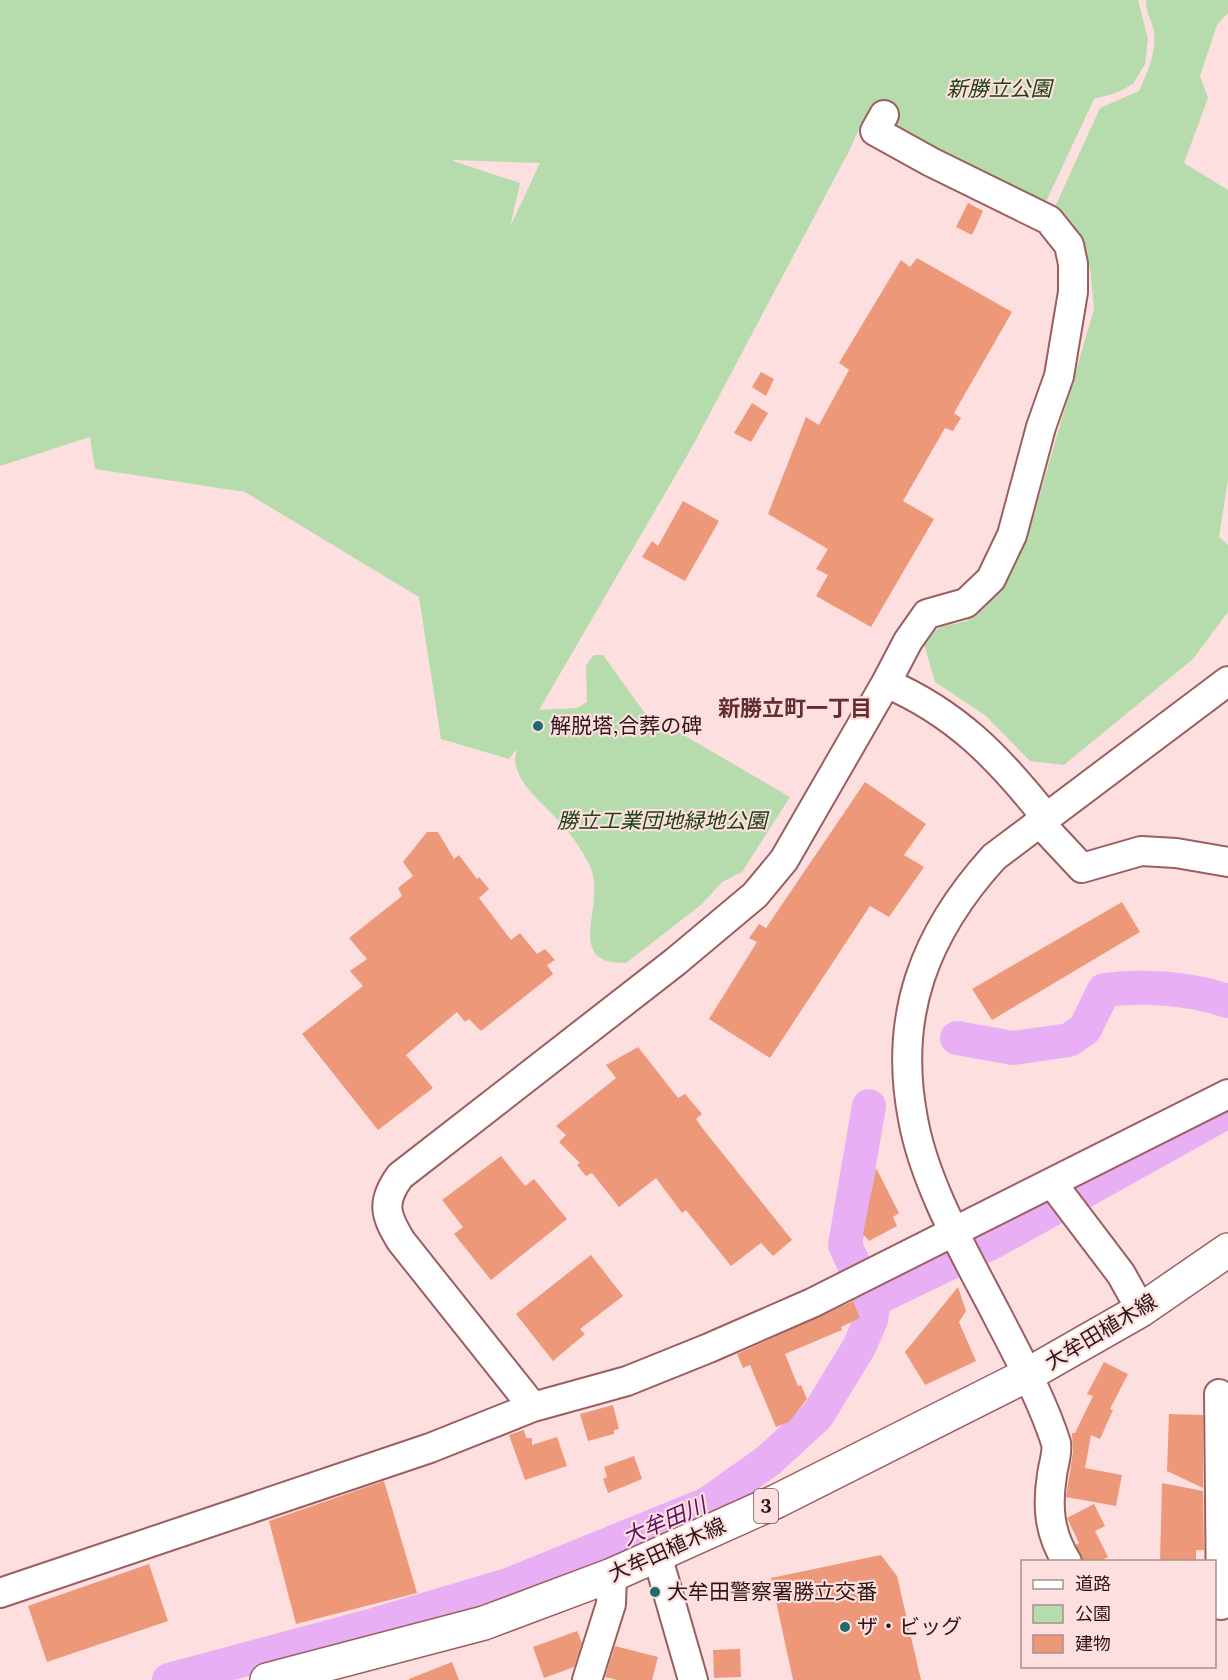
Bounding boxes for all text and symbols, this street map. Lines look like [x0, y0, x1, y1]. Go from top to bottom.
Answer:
park label: 新勝立公園 [947, 75, 1054, 102]
district label: 新勝立町一丁目 [718, 694, 872, 722]
place label: 解脱塔,合葬の碑 [550, 712, 702, 739]
marker: 解脱塔,合葬の碑 [531, 719, 545, 733]
park label: 勝立工業団地緑地公園 [557, 807, 770, 834]
street label: 大牟田植木線 [1040, 1288, 1162, 1376]
road number: 3 [754, 1489, 778, 1523]
water label: 大牟田川 [618, 1490, 712, 1551]
street label: 大牟田植木線 [604, 1512, 730, 1588]
legend [1021, 1560, 1216, 1668]
text: 道路 [1075, 1572, 1111, 1595]
place label: 大牟田警察署勝立交番 [667, 1578, 877, 1605]
marker: 大牟田警察署勝立交番 [648, 1585, 662, 1599]
text: 公園 [1075, 1602, 1111, 1625]
place label: ザ・ビッグ [857, 1613, 962, 1640]
marker: ザ・ビッグ [838, 1620, 852, 1634]
text: 建物 [1075, 1632, 1111, 1655]

